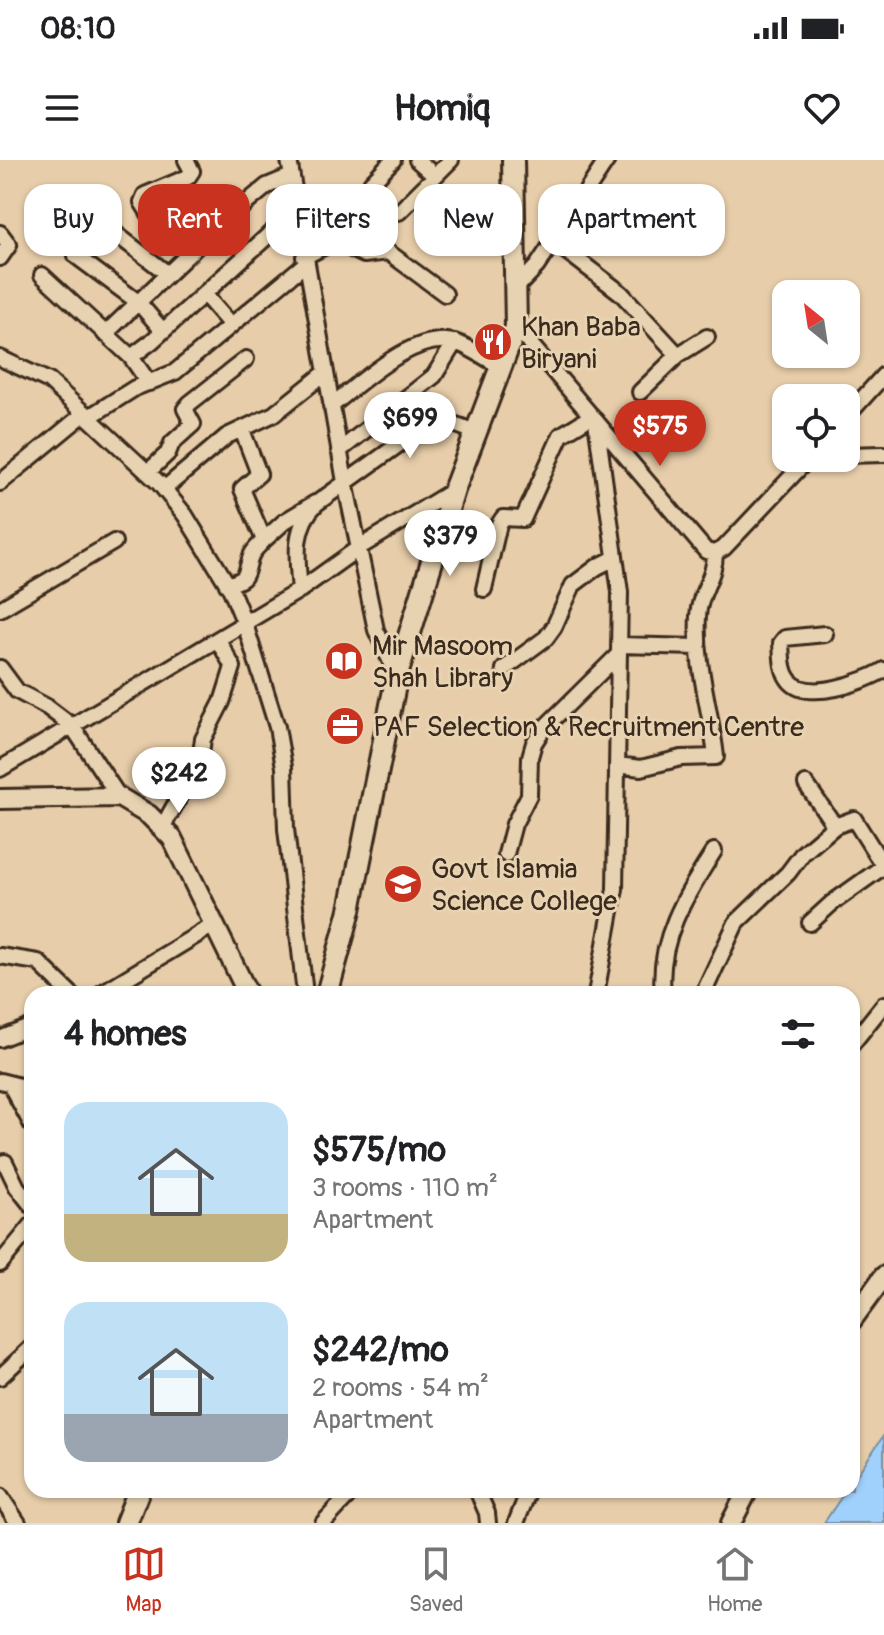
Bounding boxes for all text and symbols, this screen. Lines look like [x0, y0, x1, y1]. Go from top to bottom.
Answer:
text: 08:10 [40, 10, 116, 47]
icon: menu [40, 86, 84, 130]
text: Homiq [394, 86, 490, 131]
icon: heart [800, 86, 844, 130]
chip: Buy [24, 184, 122, 256]
chip: Rent [138, 184, 250, 256]
chip: Filters [266, 184, 398, 256]
chip: New [414, 184, 522, 256]
chip: Apartment [538, 184, 725, 256]
north arrow [772, 280, 860, 368]
map controls [772, 280, 860, 472]
place label: Khan Baba Biryani [521, 310, 641, 377]
restaurant icon: Khan Baba Biryani [472, 321, 514, 363]
button: locate [772, 384, 860, 472]
pin: $699 [363, 392, 457, 460]
pin: $575 [613, 400, 707, 468]
text: $699 [382, 402, 438, 434]
text: $575 [632, 410, 688, 442]
pin: $379 [403, 510, 497, 578]
text: $379 [422, 520, 478, 552]
place label: Mir Masoom Shah Library [372, 629, 513, 696]
library icon: Mir Masoom Shah Library [323, 640, 365, 682]
office icon: PAF Selection & Recruitment Centre [324, 705, 366, 747]
place label: PAF Selection & Recruitment Centre [373, 710, 804, 745]
pin: $242 [132, 747, 226, 815]
text: $242 [150, 757, 208, 789]
place label: Govt Islamia Science College [431, 852, 617, 919]
school or university icon: Govt Islamia Science College [382, 863, 424, 905]
icon: filters [776, 1012, 820, 1056]
text: 4 homes [64, 1013, 186, 1056]
text: $575/mo [312, 1129, 446, 1172]
icon: home [128, 1134, 224, 1230]
text: 3 rooms · 110 m² [312, 1172, 498, 1204]
text: Apartment [312, 1204, 433, 1236]
text: $242/mo [312, 1329, 449, 1372]
icon: home [128, 1334, 224, 1430]
text: 2 rooms · 54 m² [312, 1372, 489, 1404]
text: Apartment [312, 1404, 433, 1436]
tab: Map [122, 1542, 166, 1618]
tab: Saved [409, 1542, 464, 1618]
tab: Home [707, 1542, 762, 1618]

